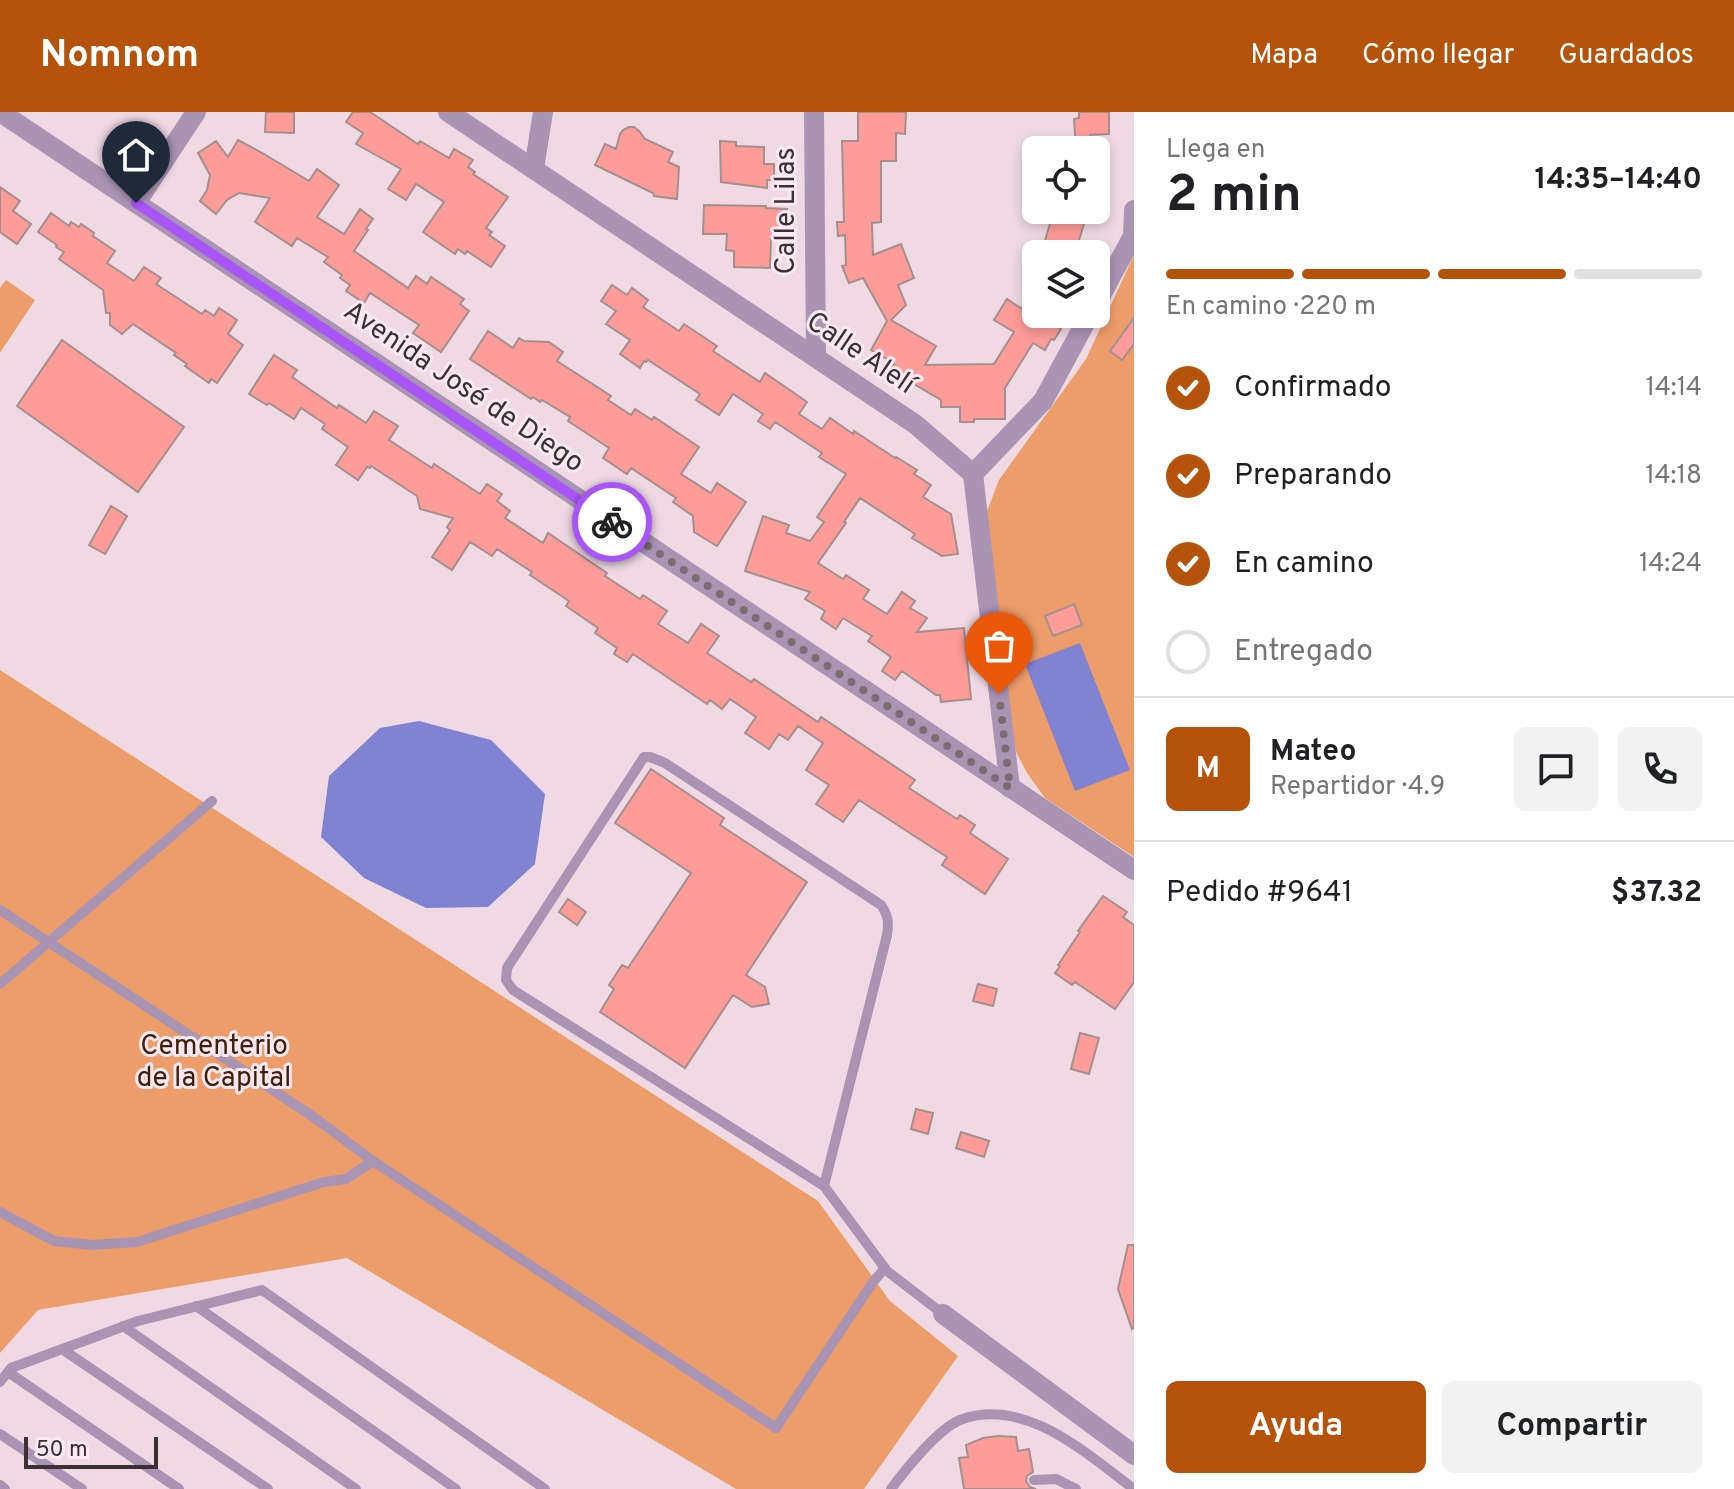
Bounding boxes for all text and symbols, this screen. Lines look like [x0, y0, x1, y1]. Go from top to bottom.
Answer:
text: Nomnom [40, 32, 199, 81]
text: Mapa [1250, 38, 1318, 74]
text: Cómo llegar [1362, 38, 1514, 74]
text: Guardados [1558, 38, 1694, 74]
pin [102, 121, 170, 203]
icon: home [114, 133, 158, 177]
text: Llega en [1166, 134, 1265, 167]
map controls [1022, 136, 1110, 328]
button: locate [1022, 136, 1110, 224]
street label: Calle Lilas [769, 147, 805, 275]
text: 14:35–14:40 [1534, 162, 1702, 199]
text: 2 min [1166, 164, 1302, 230]
button: layers [1022, 240, 1110, 328]
text: En camino · 220 m [1166, 291, 1376, 324]
street label: Avenida José de Diego [336, 294, 590, 482]
street label: Calle Alelí [799, 304, 924, 405]
icon: check [1166, 366, 1210, 410]
text: Confirmado [1234, 370, 1392, 407]
text: 14:14 [1646, 372, 1702, 405]
icon: check [1166, 454, 1210, 498]
text: Preparando [1234, 458, 1392, 495]
text: 14:18 [1645, 460, 1702, 493]
courier [572, 482, 652, 562]
icon: bike [590, 500, 634, 544]
icon: check [1166, 542, 1210, 586]
text: En camino [1234, 546, 1374, 583]
text: 14:24 [1639, 548, 1702, 581]
pin [965, 612, 1033, 694]
icon: bag [977, 624, 1021, 668]
text: Entregado [1234, 634, 1373, 671]
button: chat [1514, 727, 1598, 811]
button: phone [1618, 727, 1702, 811]
text: Mateo [1270, 734, 1356, 771]
text: M [1196, 751, 1220, 788]
text: Repartidor · 4.9 [1270, 771, 1445, 804]
text: Pedido #9641 [1166, 875, 1353, 912]
text: $37.32 [1611, 875, 1702, 912]
park label: Cementerio de la Capital [137, 1029, 291, 1097]
button: Ayuda [1166, 1381, 1426, 1473]
button: Compartir [1442, 1381, 1702, 1473]
scale bar [24, 1433, 158, 1469]
text: 50 m [36, 1437, 88, 1464]

